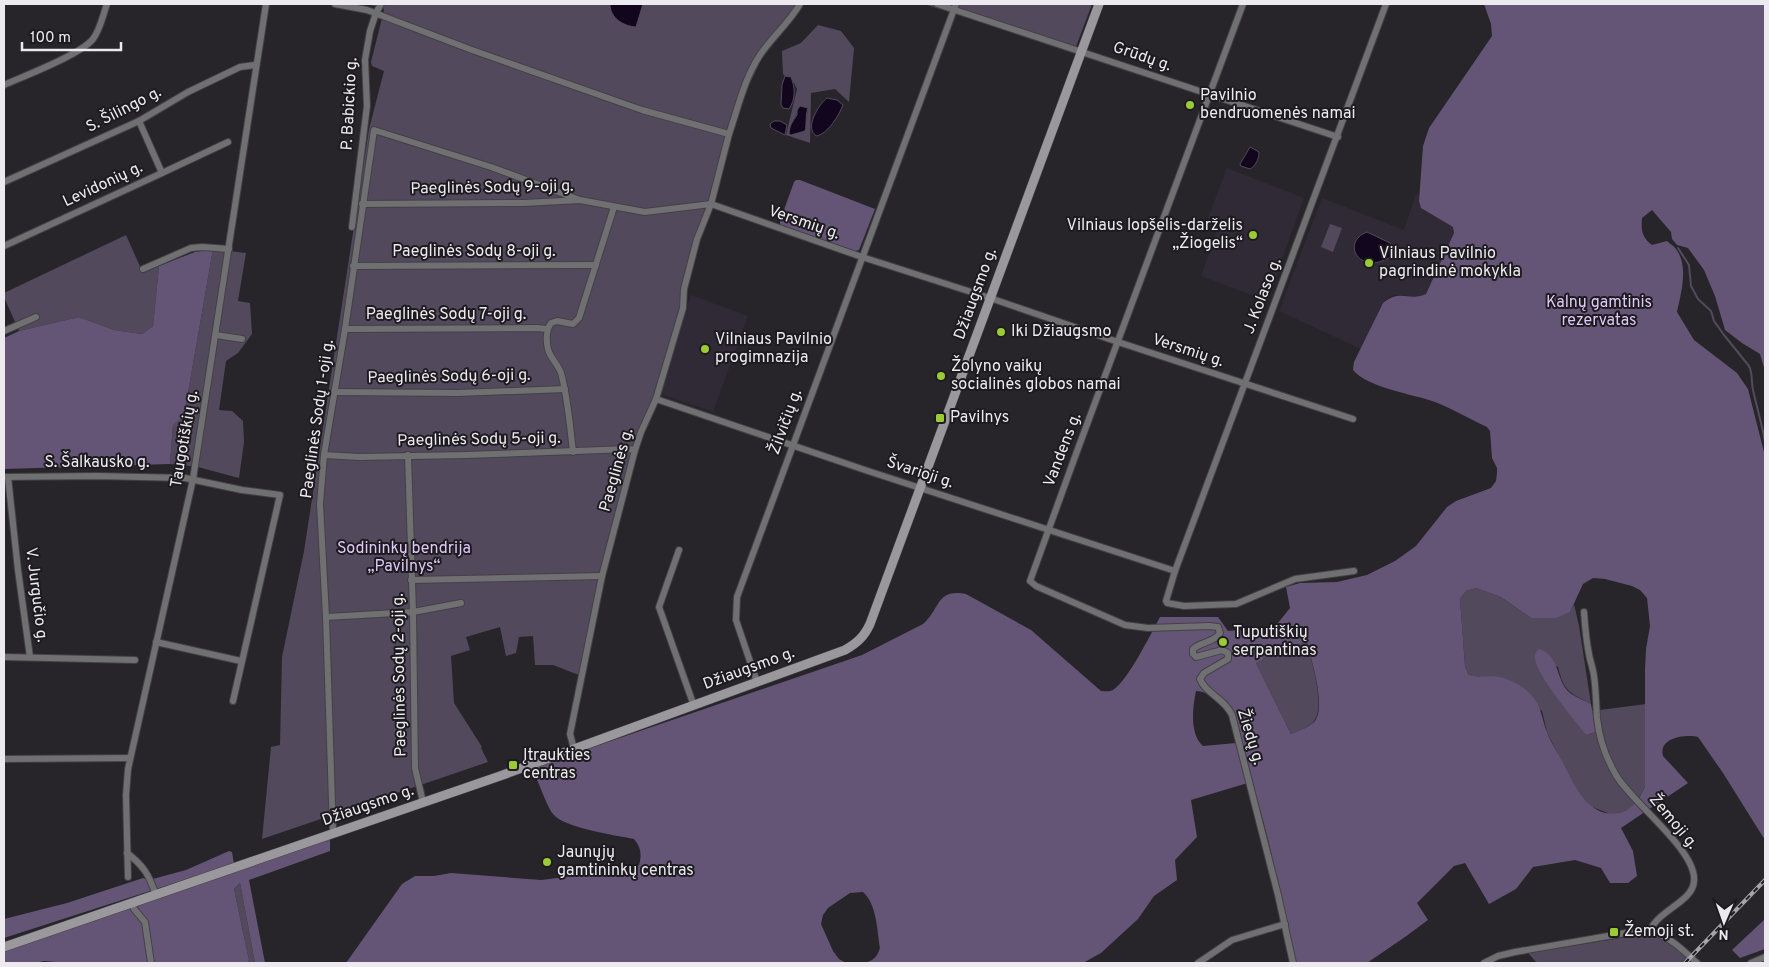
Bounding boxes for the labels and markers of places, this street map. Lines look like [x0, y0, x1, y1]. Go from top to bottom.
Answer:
place label: Pavilnio bendruomenės namai [1200, 86, 1356, 124]
marker: Pavilnio bendruomenės namai [1184, 99, 1196, 111]
place label: Vilniaus lopšelis-darželis „Žiogelis“ [1066, 216, 1243, 254]
marker: Vilniaus lopšelis-darželis „Žiogelis“ [1247, 229, 1259, 241]
place label: Vilniaus Pavilnio pagrindinė mokykla [1379, 244, 1521, 282]
marker: Vilniaus Pavilnio pagrindinė mokykla [1363, 257, 1375, 269]
place label: Iki Džiaugsmo [1011, 322, 1112, 342]
marker: Iki Džiaugsmo [995, 326, 1007, 338]
place label: Vilniaus Pavilnio progimnazija [715, 330, 832, 368]
marker: Vilniaus Pavilnio progimnazija [699, 343, 711, 355]
place label: Žolyno vaikų socialinės globos namai [951, 355, 1121, 395]
marker: Žolyno vaikų socialinės globos namai [935, 370, 947, 382]
place label: Pavilnys [950, 408, 1009, 428]
marker: Pavilnys [934, 412, 946, 424]
place label: Tuputiškių serpantinas [1233, 623, 1317, 661]
marker: Tuputiškių serpantinas [1217, 636, 1229, 648]
place label: Įtraukties centras [522, 746, 590, 784]
marker: Įtraukties centras [507, 759, 519, 771]
place label: Jaunųjų gamtininkų centras [557, 843, 694, 881]
marker: Jaunųjų gamtininkų centras [541, 856, 553, 868]
place label: Žemoji st. [1624, 920, 1694, 942]
marker: Žemoji st. [1608, 926, 1620, 938]

